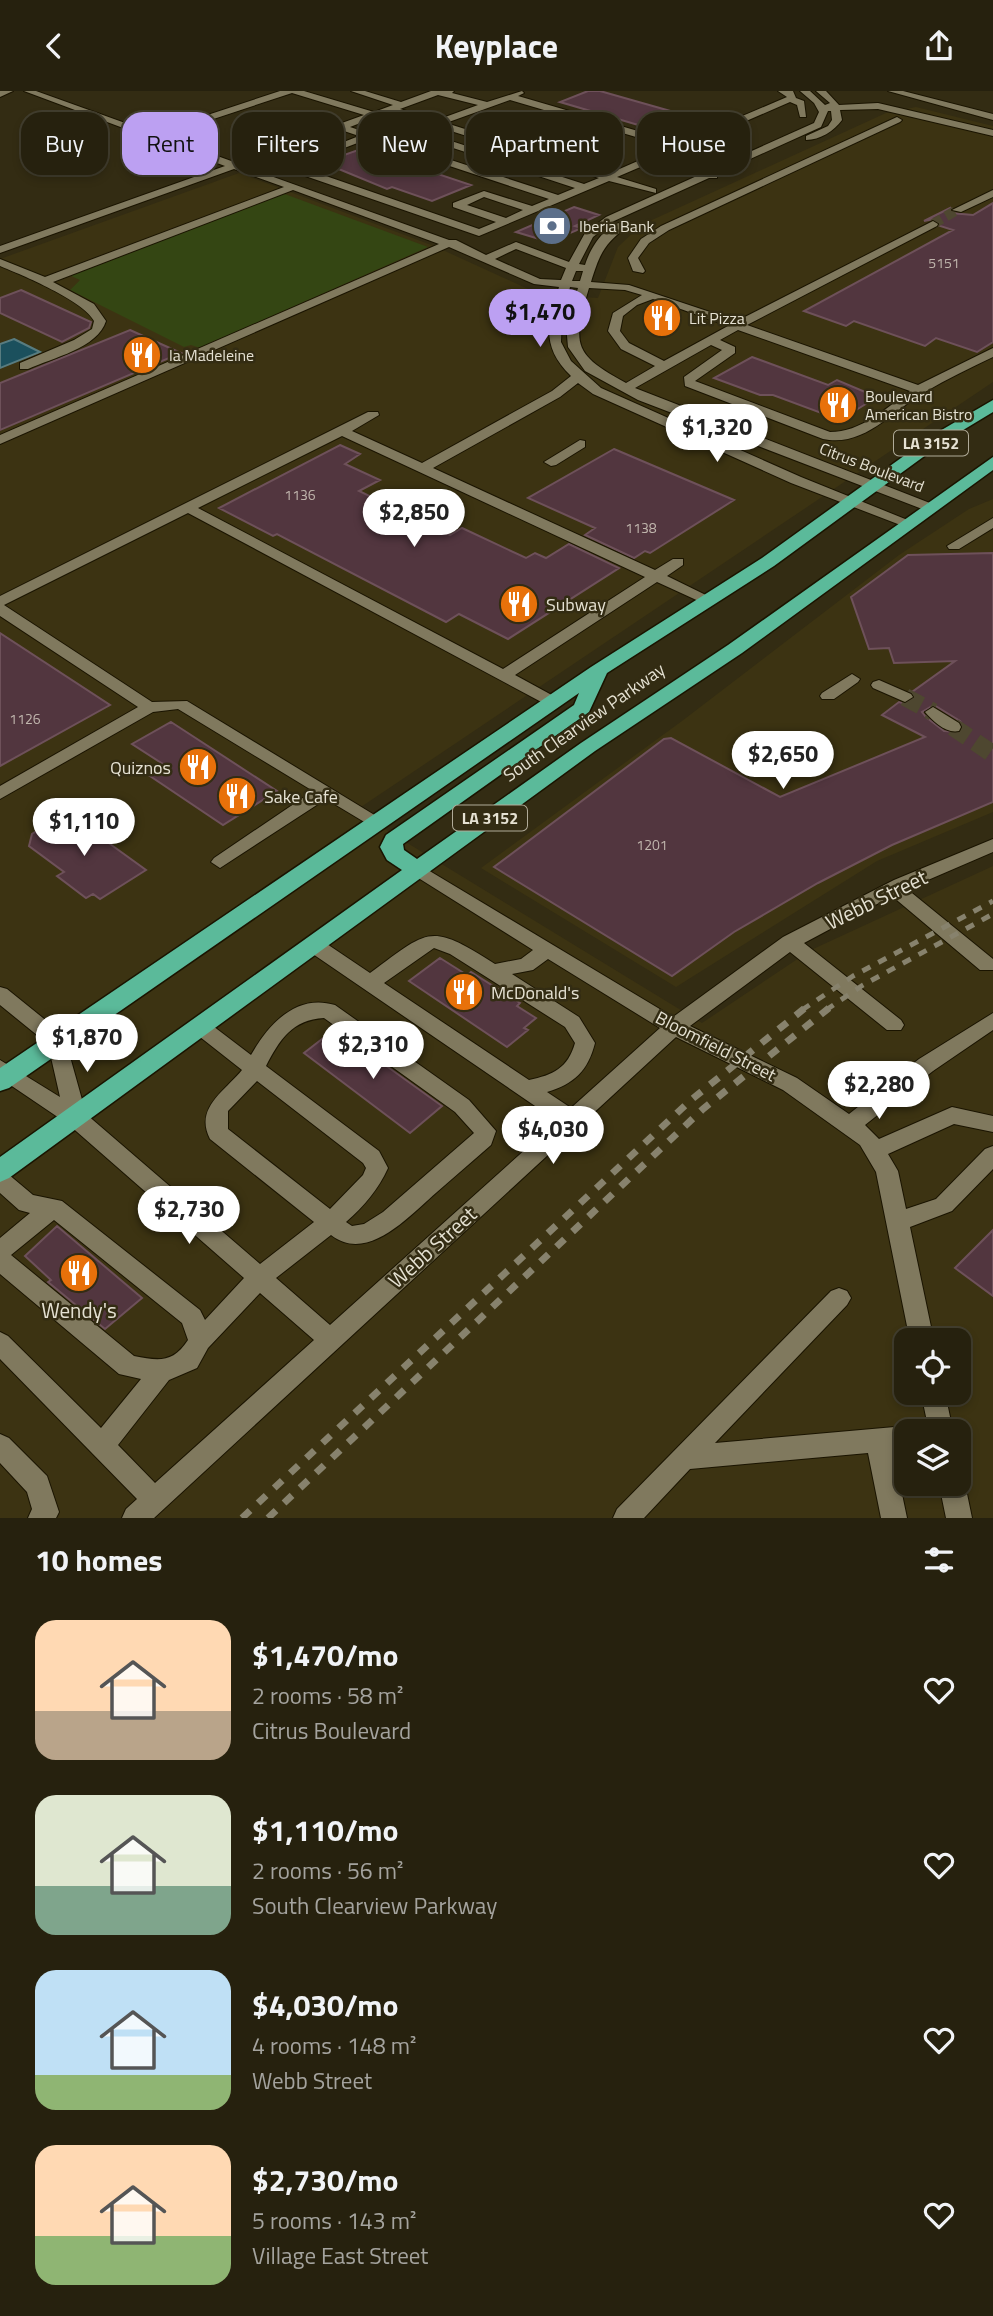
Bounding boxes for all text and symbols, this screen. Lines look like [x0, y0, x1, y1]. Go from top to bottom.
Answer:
text: Keyplace [435, 22, 558, 70]
icon: back [35, 27, 73, 65]
icon: share [920, 27, 958, 65]
chip: Buy [21, 112, 108, 175]
chip: Rent [122, 112, 218, 175]
chip: Filters [232, 112, 344, 175]
chip: New [358, 112, 452, 175]
chip: Apartment [466, 112, 623, 175]
chip: House [637, 112, 750, 175]
bank icon: Iberia Bank [531, 205, 573, 247]
place label: Iberia Bank [579, 214, 654, 238]
house number: 5151 [928, 252, 960, 273]
pin: $1,470 [483, 289, 597, 349]
text: $1,470 [505, 294, 575, 329]
restaurant icon: Lit Pizza [641, 297, 683, 339]
place label: Lit Pizza [689, 306, 745, 330]
restaurant icon: la Madeleine [121, 334, 163, 376]
place label: la Madeleine [169, 343, 254, 367]
restaurant icon: Boulevard American Bistro [817, 384, 859, 426]
place label: Boulevard American Bistro [865, 384, 972, 426]
pin: $1,320 [660, 405, 774, 464]
text: $1,320 [682, 409, 752, 444]
road number: LA 3152 [894, 431, 968, 455]
street label: Citrus Boulevard [816, 436, 928, 498]
house number: 1136 [284, 484, 316, 505]
pin: $2,850 [357, 489, 471, 549]
text: $2,850 [379, 494, 449, 529]
house number: 1138 [625, 517, 657, 538]
restaurant icon: Subway [498, 583, 540, 625]
place label: Subway [546, 591, 606, 618]
street label: South Clearview Parkway [498, 656, 671, 788]
house number: 1126 [9, 708, 41, 729]
pin: $2,650 [726, 731, 840, 791]
text: $2,650 [748, 736, 818, 771]
restaurant icon: Quiznos [177, 746, 219, 788]
place label: Quiznos [110, 754, 171, 781]
restaurant icon: Sake Cafe [216, 775, 258, 817]
place label: Sake Cafe [264, 783, 338, 810]
pin: $1,110 [27, 799, 141, 858]
text: $1,110 [49, 803, 119, 838]
road number: LA 3152 [453, 805, 527, 831]
house number: 1201 [636, 834, 668, 855]
street label: Webb Street [820, 860, 933, 937]
restaurant icon: McDonald's [443, 971, 485, 1013]
place label: McDonald's [491, 979, 579, 1006]
street label: Bloomfield Street [651, 1004, 782, 1088]
pin: $1,870 [30, 1014, 144, 1074]
text: $1,870 [52, 1019, 122, 1054]
pin: $2,310 [316, 1021, 430, 1081]
text: $2,310 [338, 1026, 408, 1061]
pin: $2,280 [822, 1061, 936, 1121]
text: $2,280 [844, 1066, 914, 1101]
pin: $4,030 [496, 1107, 610, 1166]
text: $4,030 [518, 1111, 588, 1146]
pin: $2,730 [132, 1187, 246, 1246]
text: $2,730 [154, 1191, 224, 1226]
street label: Webb Street [381, 1198, 484, 1296]
restaurant icon: Wendy's [58, 1252, 100, 1294]
place label: Wendy's [41, 1294, 117, 1326]
map controls [894, 1328, 971, 1496]
button: locate [894, 1328, 971, 1405]
button: layers [894, 1419, 971, 1496]
text: 10 homes [35, 1537, 162, 1583]
icon: filters [920, 1541, 958, 1579]
text: $1,470/mo [252, 1632, 398, 1678]
icon: home [91, 1648, 175, 1732]
icon: heart [920, 1671, 958, 1709]
text: 2 rooms · 58 m² [252, 1678, 403, 1713]
text: Citrus Boulevard [252, 1713, 411, 1748]
text: $1,110/mo [252, 1807, 398, 1853]
icon: home [91, 1823, 175, 1907]
icon: heart [920, 1846, 958, 1884]
text: 2 rooms · 56 m² [252, 1853, 403, 1888]
text: South Clearview Parkway [252, 1888, 497, 1923]
text: $4,030/mo [252, 1982, 398, 2028]
icon: home [91, 1998, 175, 2082]
icon: heart [920, 2021, 958, 2059]
text: 4 rooms · 148 m² [252, 2028, 416, 2063]
text: Webb Street [252, 2063, 372, 2098]
text: $2,730/mo [252, 2157, 398, 2203]
icon: home [91, 2173, 175, 2257]
icon: heart [920, 2196, 958, 2234]
text: 5 rooms · 143 m² [252, 2203, 416, 2238]
text: Village East Street [252, 2238, 428, 2273]

